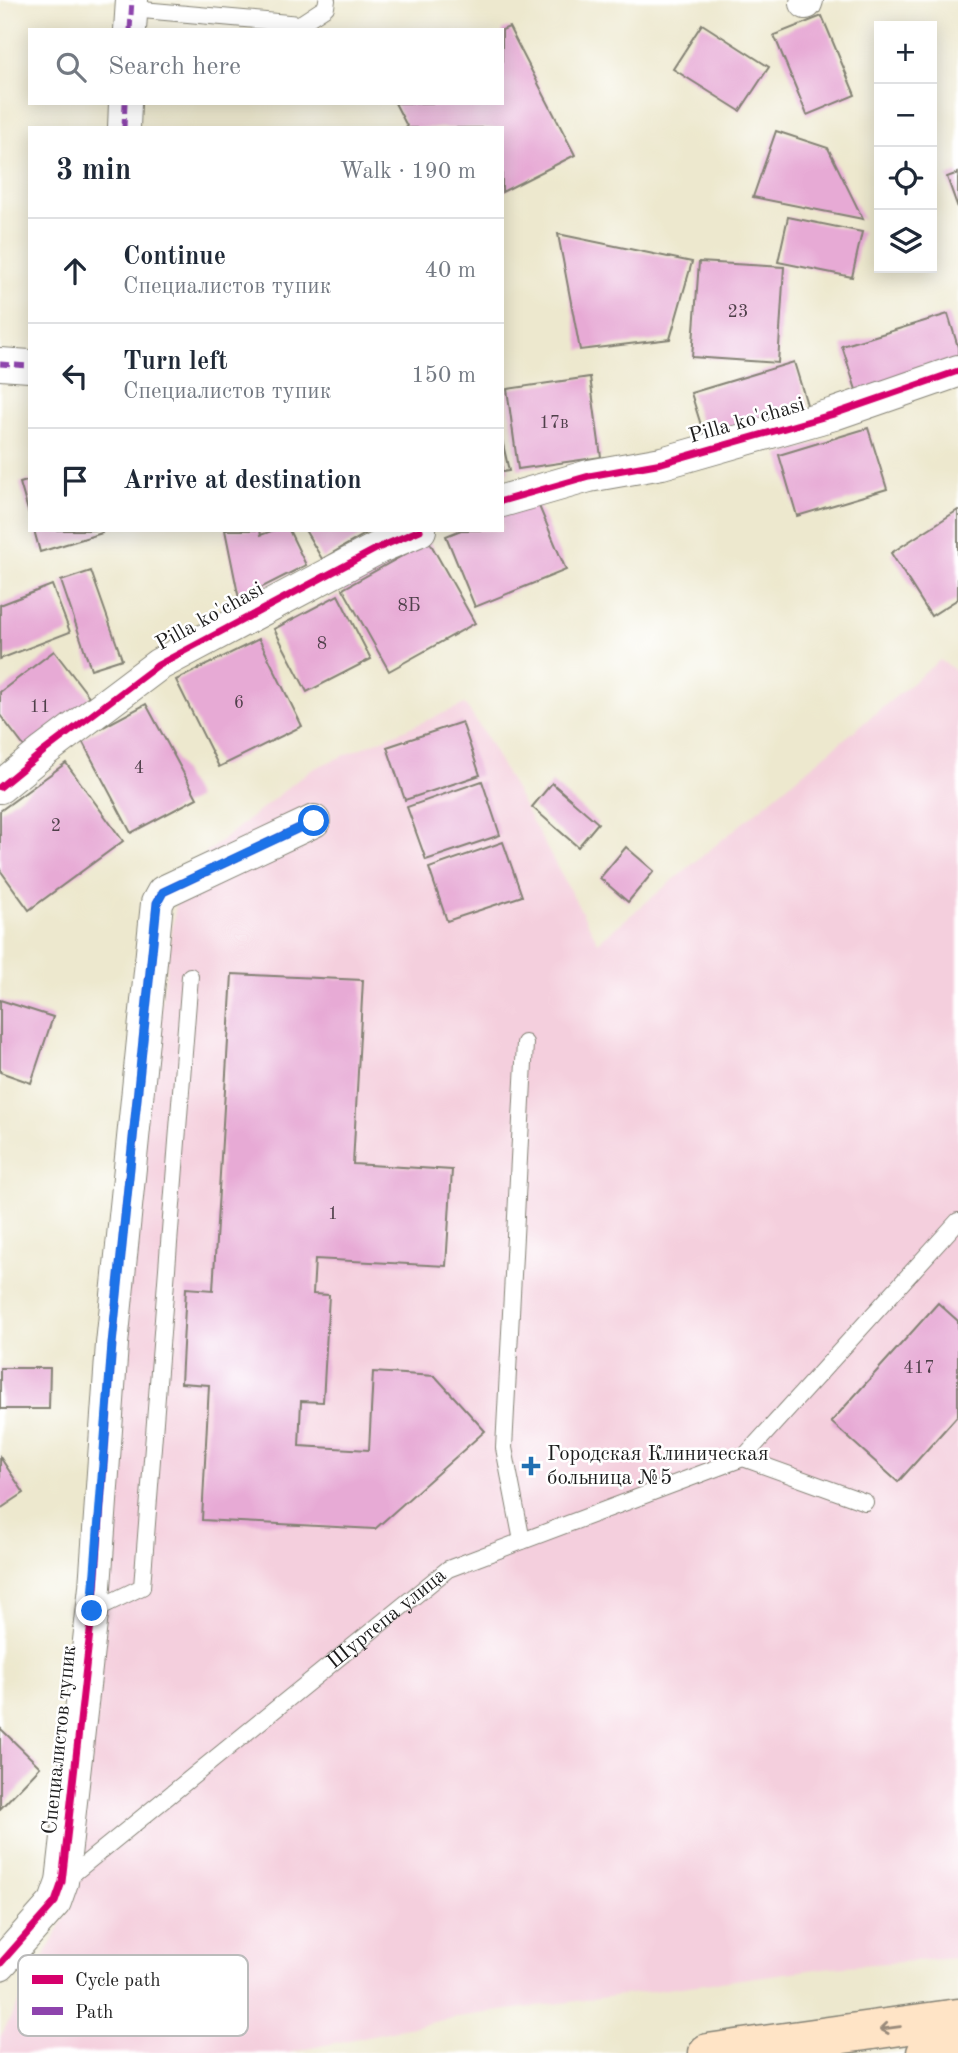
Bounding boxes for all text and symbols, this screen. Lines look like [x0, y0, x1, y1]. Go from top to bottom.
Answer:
map controls [874, 21, 937, 273]
button: + [874, 21, 937, 84]
search box [28, 28, 504, 105]
icon: search [52, 48, 90, 86]
text: Search here [108, 54, 241, 80]
button: − [874, 84, 937, 147]
button: locate [874, 147, 937, 210]
text: 3 min [56, 156, 131, 186]
text: Walk · 190 m [340, 160, 476, 183]
button: layers [874, 210, 937, 273]
text: Continue [123, 244, 226, 270]
icon: ahead [56, 252, 94, 290]
text: 40 m [425, 259, 476, 282]
text: Специалистов тупик [123, 275, 331, 298]
house number: 23 [728, 303, 748, 321]
text: Turn left [123, 349, 228, 375]
icon: left [56, 357, 94, 395]
text: 150 m [411, 364, 476, 387]
text: Специалистов тупик [123, 380, 331, 403]
street label: Pilla ko'chasi [687, 394, 807, 448]
house number: 17в [539, 414, 569, 432]
icon: arrive [56, 462, 94, 500]
text: Arrive at destination [123, 468, 362, 494]
street label: Pilla ko'chasi [153, 579, 267, 655]
house number: 8Б [397, 597, 421, 615]
house number: 8 [317, 635, 327, 653]
house number: 6 [234, 694, 244, 712]
house number: 11 [30, 698, 50, 716]
house number: 4 [134, 759, 144, 777]
route start [298, 805, 329, 836]
house number: 2 [51, 817, 61, 835]
house number: 1 [328, 1205, 338, 1223]
house number: 417 [903, 1359, 935, 1377]
place label: Городская Клиническая больница №5 [547, 1444, 769, 1489]
marker: Городская Клиническая больница №5 [521, 1456, 541, 1476]
street label: Шуртепа улица [323, 1564, 450, 1673]
route end [76, 1595, 107, 1626]
street label: Специалистов тупик [40, 1644, 80, 1836]
legend [18, 1955, 248, 2036]
text: Cycle path [75, 1972, 161, 1991]
text: Path [75, 2004, 113, 2023]
one-way arrow [880, 2021, 902, 2034]

